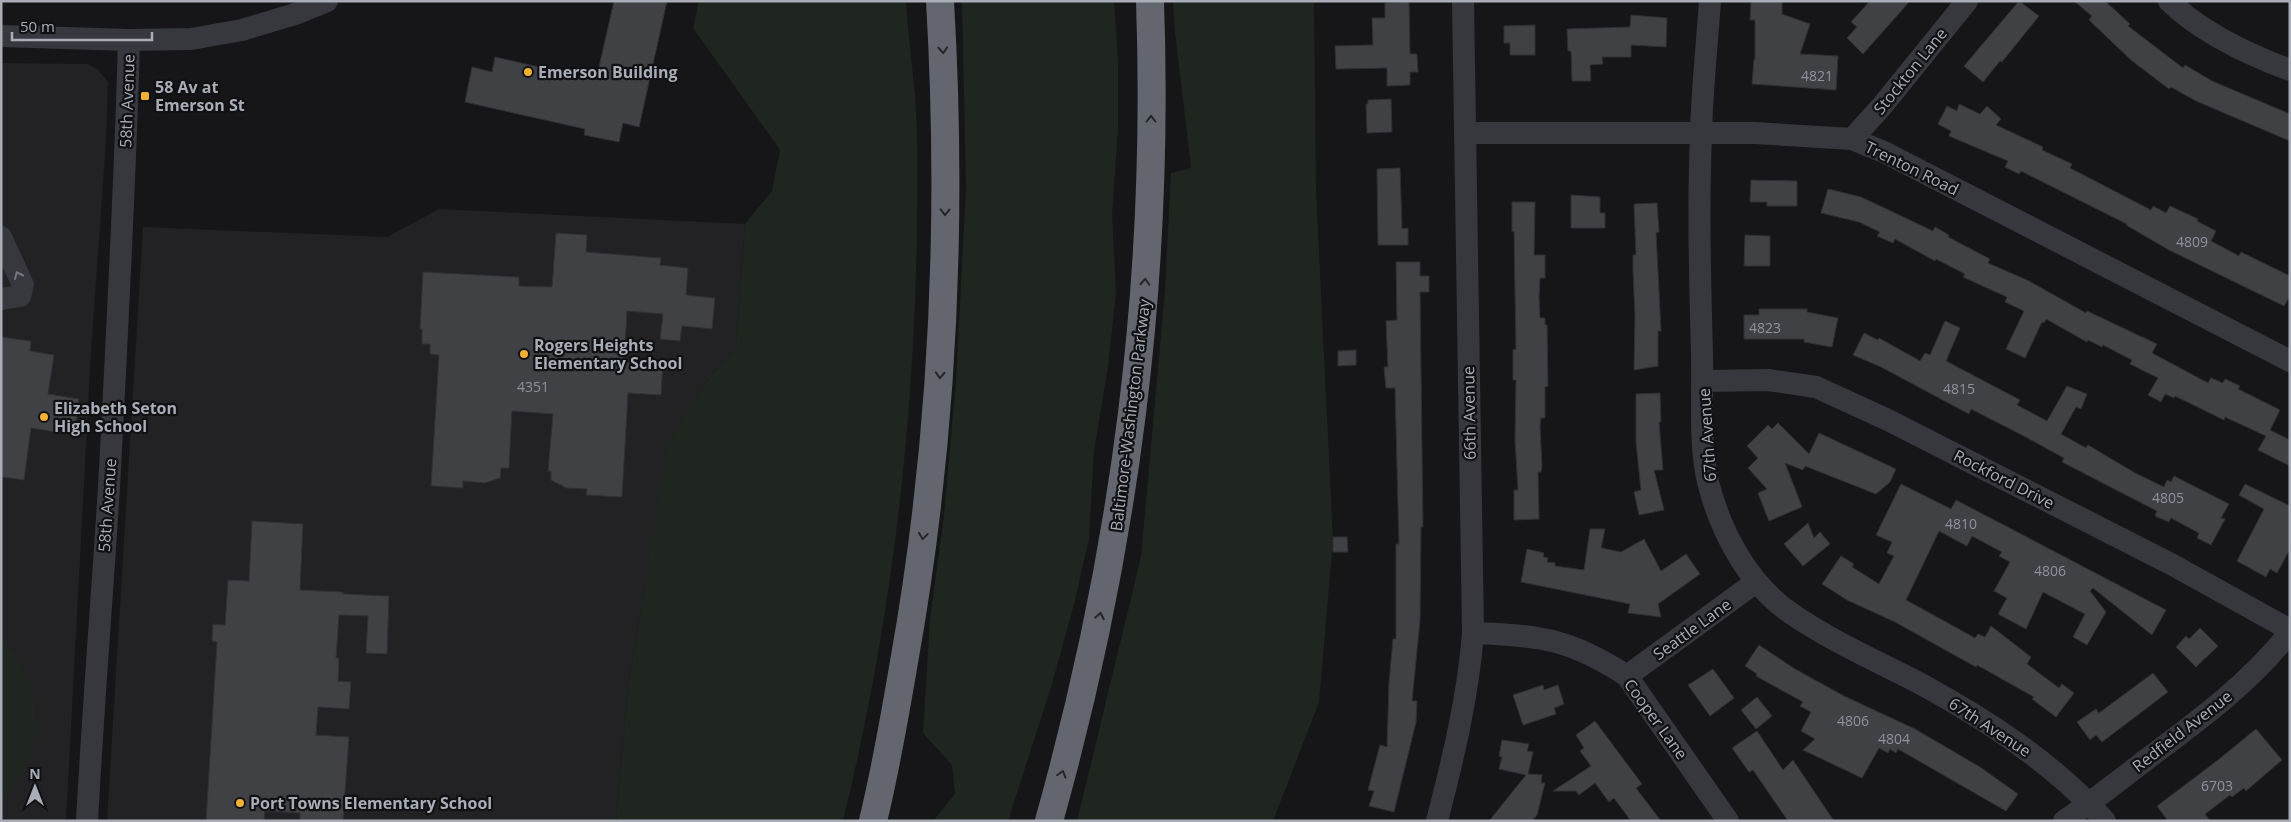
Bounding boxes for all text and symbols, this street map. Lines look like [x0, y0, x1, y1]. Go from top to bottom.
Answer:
scale bar [12, 10, 152, 42]
text: 50 m [20, 16, 55, 36]
street label: Stockton Lane [1868, 23, 1952, 119]
one-way arrow [937, 46, 948, 54]
street label: 58th Avenue [114, 54, 140, 148]
place label: Emerson Building [538, 61, 678, 83]
marker: Emerson Building [522, 66, 534, 78]
house number: 4821 [1801, 66, 1833, 85]
place label: 58 Av at Emerson St [155, 76, 245, 116]
marker: 58 Av at Emerson St [139, 90, 151, 102]
one-way arrow [1146, 115, 1156, 122]
street label: Trenton Road [1862, 136, 1962, 200]
one-way arrow [940, 209, 951, 217]
house number: 4809 [2176, 232, 2208, 251]
one-way arrow [14, 271, 25, 280]
one-way arrow [1140, 277, 1151, 285]
street label: Baltimore-Washington Parkway [1105, 297, 1155, 532]
house number: 4823 [1749, 318, 1781, 337]
place label: Rogers Heights Elementary School [534, 334, 682, 374]
marker: Rogers Heights Elementary School [518, 348, 530, 360]
street label: 66th Avenue [1457, 366, 1481, 460]
one-way arrow [935, 371, 945, 379]
house number: 4351 [517, 377, 549, 396]
house number: 4815 [1943, 379, 1975, 398]
street label: 67th Avenue [1693, 387, 1721, 482]
place label: Elizabeth Seton High School [54, 397, 177, 437]
marker: Elizabeth Seton High School [38, 411, 50, 423]
street label: Rockford Drive [1950, 444, 2058, 514]
street label: 58th Avenue [93, 457, 121, 552]
house number: 4805 [2152, 488, 2184, 507]
house number: 4810 [1945, 514, 1977, 533]
one-way arrow [918, 533, 929, 541]
house number: 4806 [2034, 561, 2066, 580]
street label: Seattle Lane [1649, 593, 1735, 665]
one-way arrow [1094, 611, 1104, 620]
street label: Cooper Lane [1619, 674, 1693, 764]
street label: Redfield Avenue [2128, 685, 2236, 777]
street label: 67th Avenue [1945, 692, 2035, 762]
house number: 4806 [1837, 711, 1869, 730]
house number: 4804 [1878, 729, 1910, 748]
north arrow [10, 762, 60, 812]
text: N [29, 764, 41, 783]
one-way arrow [1057, 770, 1067, 778]
house number: 6703 [2201, 776, 2233, 795]
place label: Port Towns Elementary School [250, 792, 492, 814]
marker: Port Towns Elementary School [234, 797, 246, 809]

